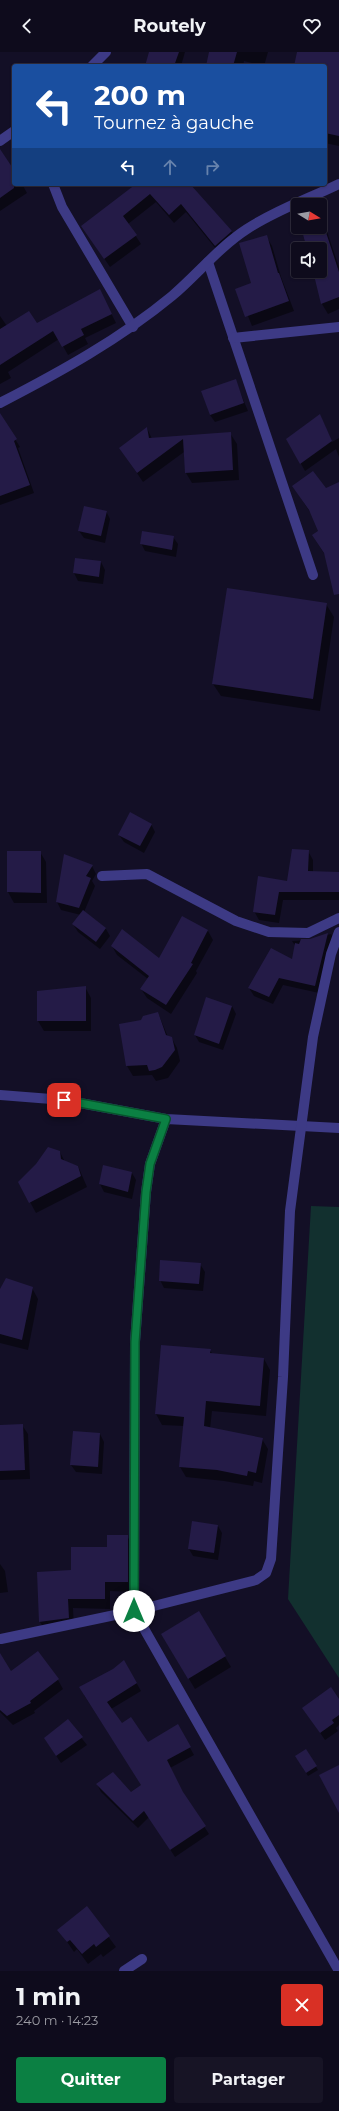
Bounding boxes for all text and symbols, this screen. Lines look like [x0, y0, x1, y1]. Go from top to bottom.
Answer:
icon: back [16, 15, 38, 37]
text: Routely [133, 15, 206, 37]
icon: heart [301, 15, 323, 37]
text: 200 m [94, 78, 186, 112]
icon: left [28, 80, 80, 132]
text: Tournez à gauche [94, 112, 254, 134]
icon: left [117, 156, 139, 178]
icon: ahead [159, 156, 181, 178]
icon: right [201, 156, 223, 178]
north arrow [291, 198, 327, 234]
map controls [291, 198, 327, 278]
button: sound [291, 242, 327, 278]
pin [47, 1083, 81, 1117]
icon: arrive [53, 1089, 75, 1111]
position arrow [113, 1590, 155, 1632]
text: 1 min [16, 1982, 81, 2011]
button: close [281, 1984, 323, 2026]
text: 240 m · 14:23 [16, 2012, 98, 2028]
button: Quitter [16, 2057, 166, 2103]
button: Partager [174, 2057, 323, 2103]

